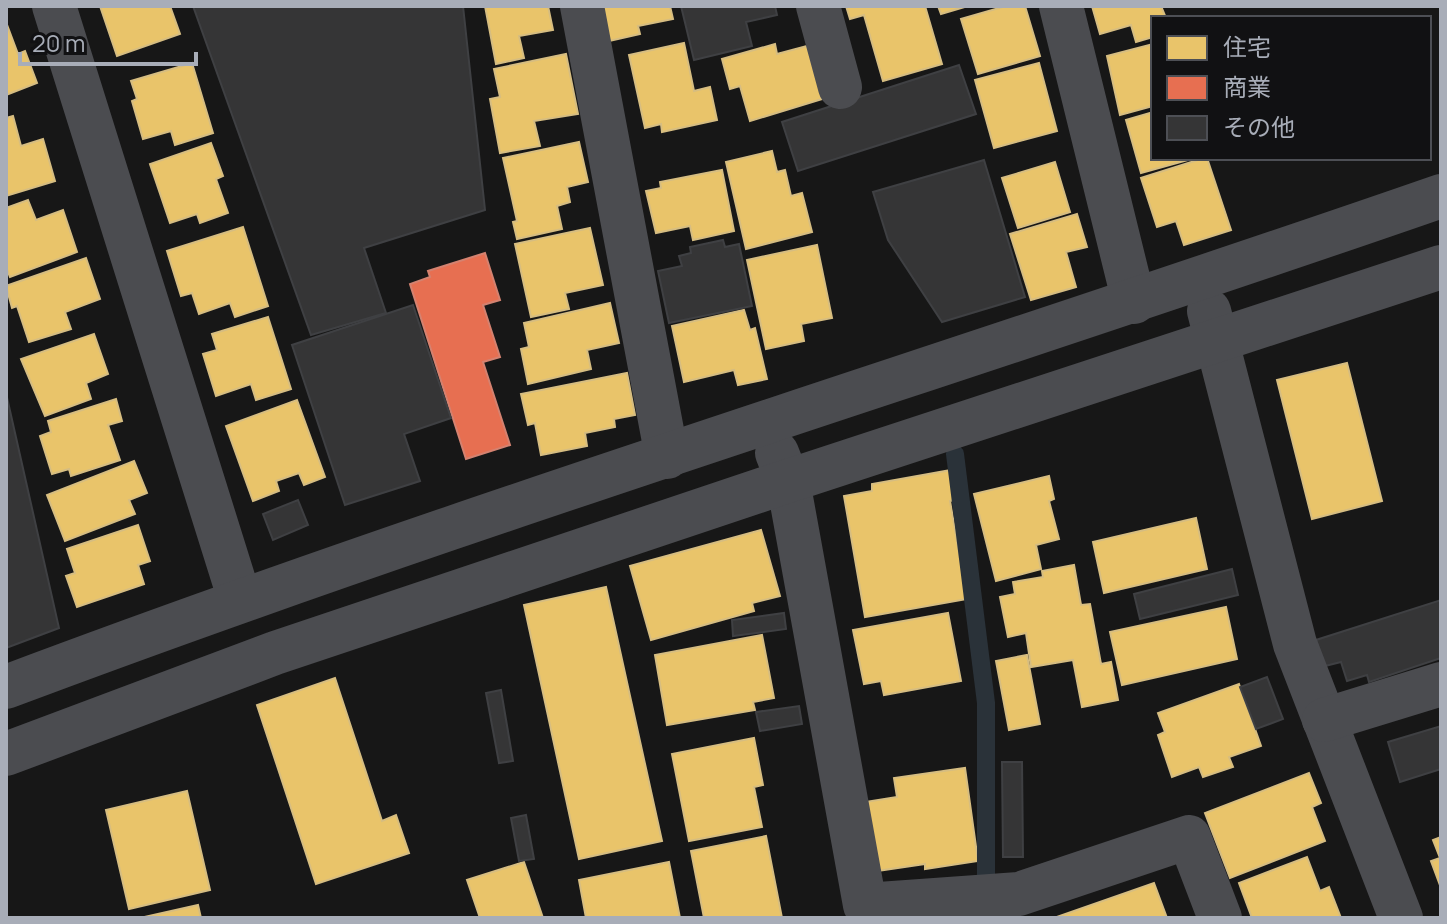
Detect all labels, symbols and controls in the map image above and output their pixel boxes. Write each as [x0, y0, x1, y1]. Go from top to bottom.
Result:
scale bar [20, 16, 196, 66]
legend [1151, 16, 1431, 160]
text: 20 m [32, 26, 85, 59]
text: 住宅 [1223, 30, 1271, 63]
text: 商業 [1223, 70, 1271, 103]
text: その他 [1223, 110, 1295, 143]

